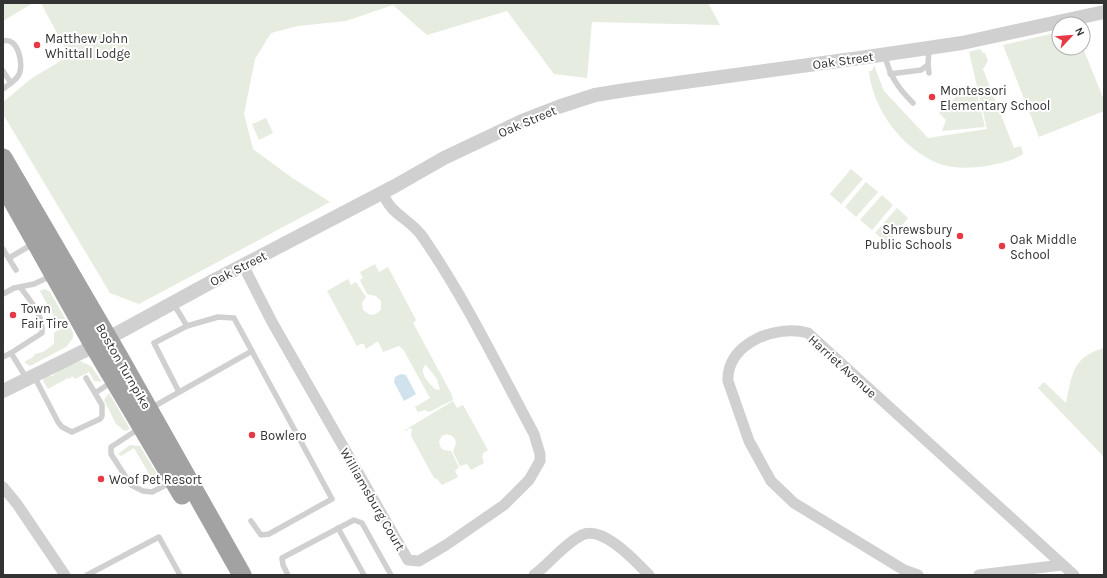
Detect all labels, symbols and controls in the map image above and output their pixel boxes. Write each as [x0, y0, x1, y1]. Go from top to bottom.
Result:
north arrow [1051, 16, 1091, 56]
text: N [1072, 25, 1087, 38]
place label: Matthew John Whittall Lodge [45, 31, 131, 61]
marker: Matthew John Whittall Lodge [32, 40, 42, 50]
street label: Oak Street [811, 49, 875, 72]
place label: Montessori Elementary School [940, 83, 1050, 113]
marker: Montessori Elementary School [927, 92, 937, 102]
street label: Oak Street [496, 102, 559, 140]
place label: Shrewsbury Public Schools [865, 222, 952, 252]
marker: Shrewsbury Public Schools [955, 231, 965, 241]
place label: Oak Middle School [1010, 232, 1077, 262]
marker: Oak Middle School [997, 241, 1007, 251]
street label: Oak Street [207, 248, 269, 289]
place label: Town Fair Tire [21, 301, 68, 331]
marker: Town Fair Tire [8, 310, 18, 320]
street label: Boston Turnpike [93, 321, 154, 412]
street label: Harriet Avenue [805, 332, 880, 401]
place label: Bowlero [260, 428, 307, 443]
marker: Bowlero [247, 430, 257, 440]
street label: Williamsburg Court [337, 445, 408, 553]
place label: Woof Pet Resort [109, 472, 202, 487]
marker: Woof Pet Resort [96, 474, 106, 484]

